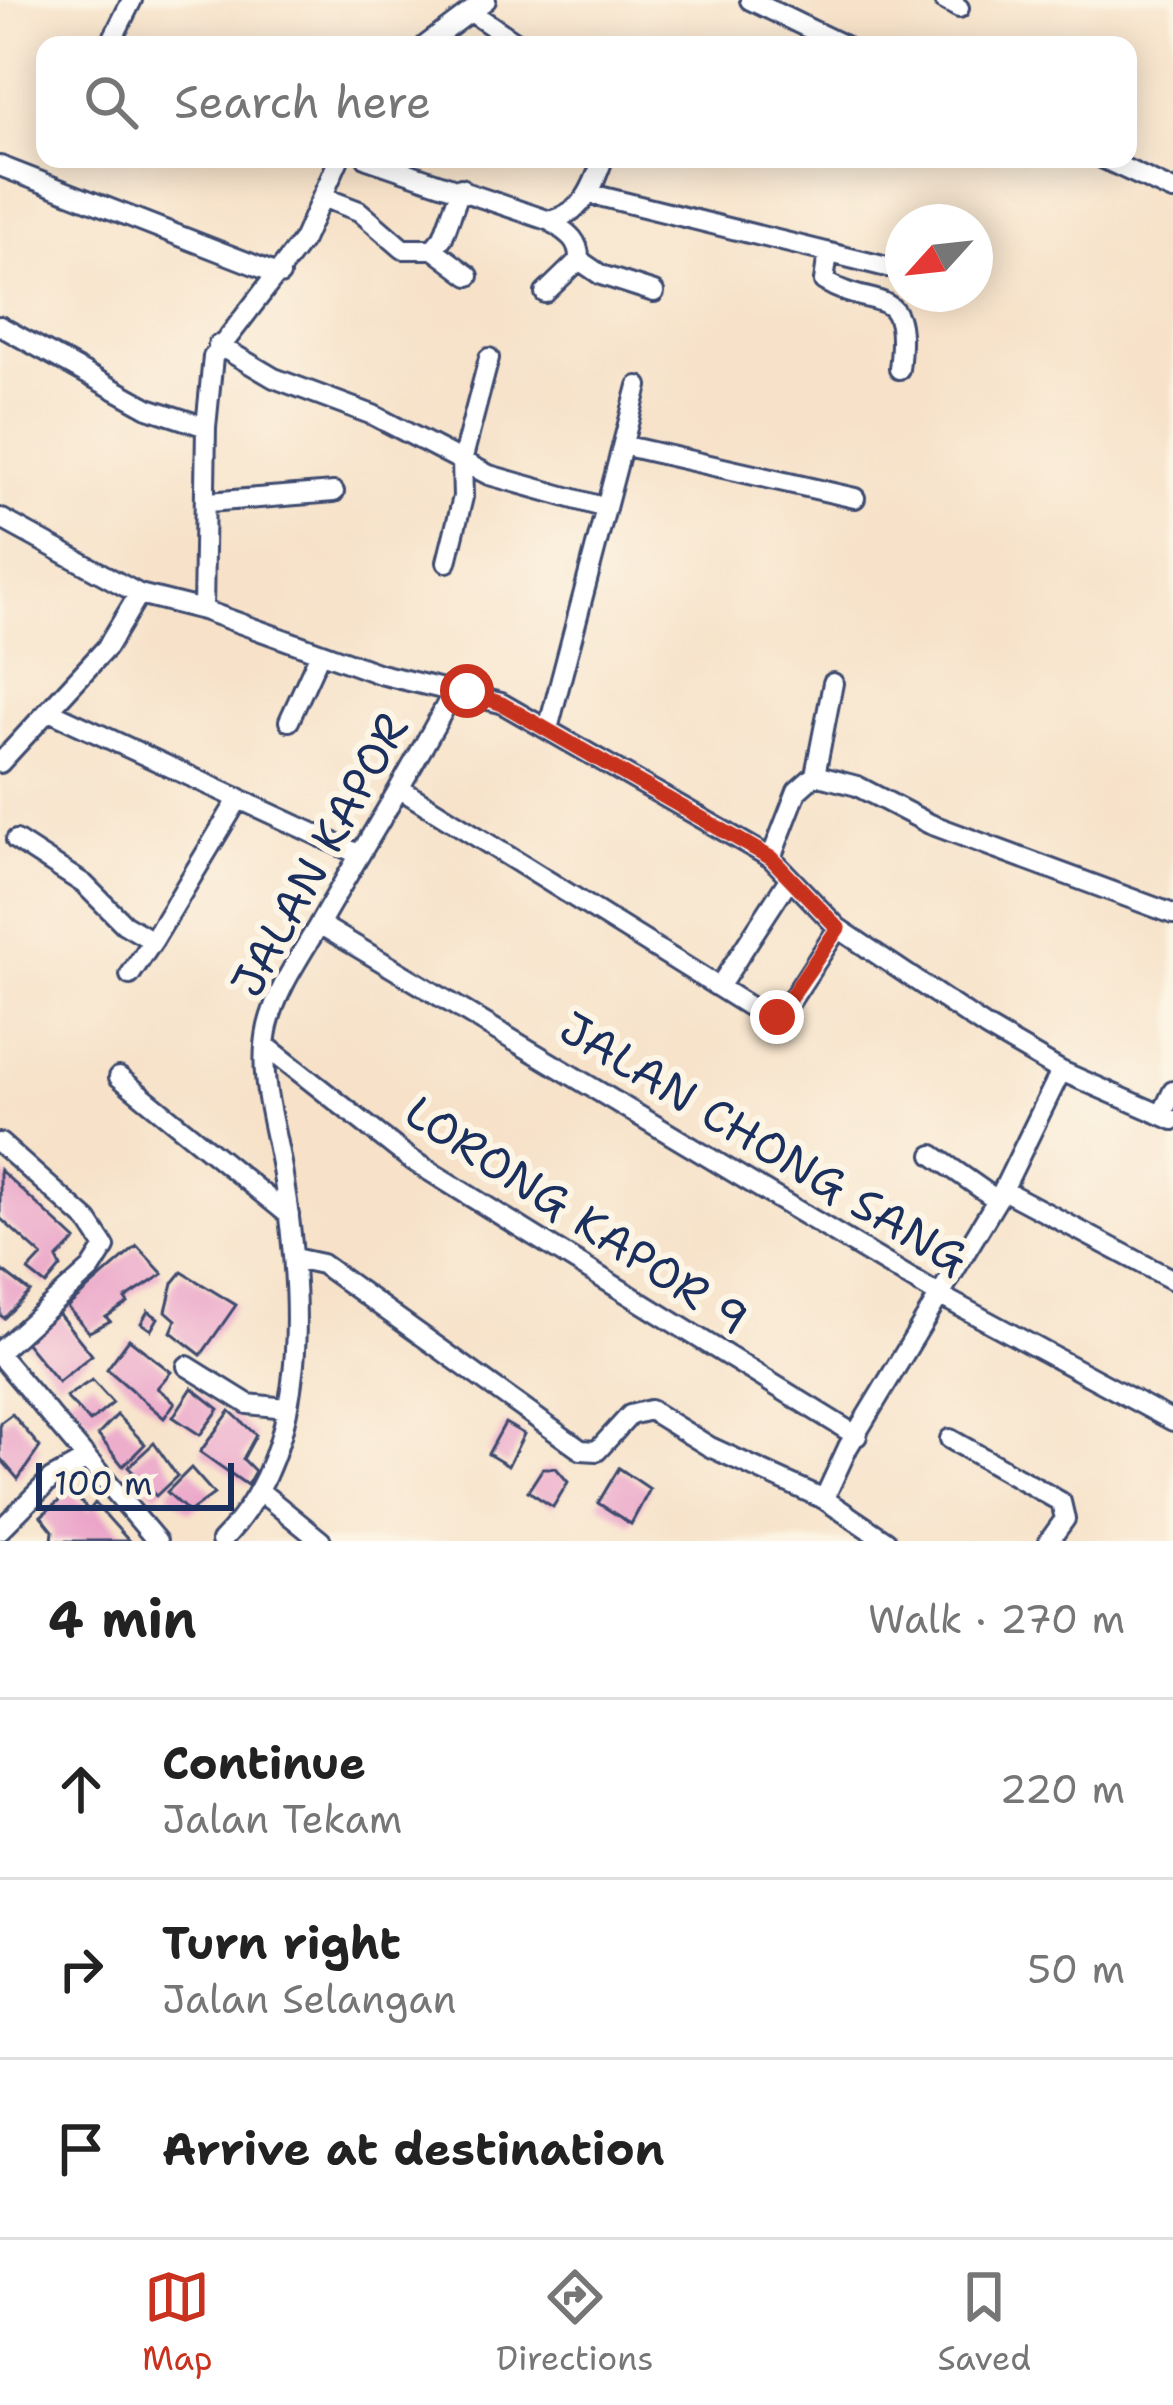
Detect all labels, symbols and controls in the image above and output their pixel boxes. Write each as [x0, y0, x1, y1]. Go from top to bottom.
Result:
search box [36, 36, 1137, 168]
icon: search [78, 69, 144, 135]
text: Search here [174, 72, 431, 132]
north arrow [885, 204, 993, 312]
route start [440, 664, 494, 718]
street label: JALAN KAPOR [216, 703, 422, 1007]
route end [750, 990, 804, 1044]
street label: JALAN CHONG SANG [549, 997, 979, 1289]
street label: LORONG KAPOR 9 [394, 1081, 760, 1349]
scale bar [36, 1457, 234, 1510]
text: 100 m [54, 1461, 153, 1506]
text: 4 min [48, 1585, 197, 1653]
text: Walk · 270 m [868, 1593, 1125, 1645]
text: Continue [162, 1733, 366, 1793]
icon: ahead [48, 1756, 114, 1822]
text: 220 m [999, 1763, 1125, 1815]
text: Jalan Tekam [162, 1793, 402, 1845]
text: Turn right [162, 1913, 401, 1973]
icon: right [48, 1936, 114, 2002]
text: 50 m [1027, 1943, 1125, 1995]
text: Jalan Selangan [162, 1973, 456, 2025]
icon: arrive [48, 2116, 114, 2182]
text: Arrive at destination [162, 2119, 665, 2179]
tab: Map [142, 2264, 213, 2381]
tab: Directions [496, 2264, 654, 2381]
tab: Saved [937, 2264, 1031, 2381]

